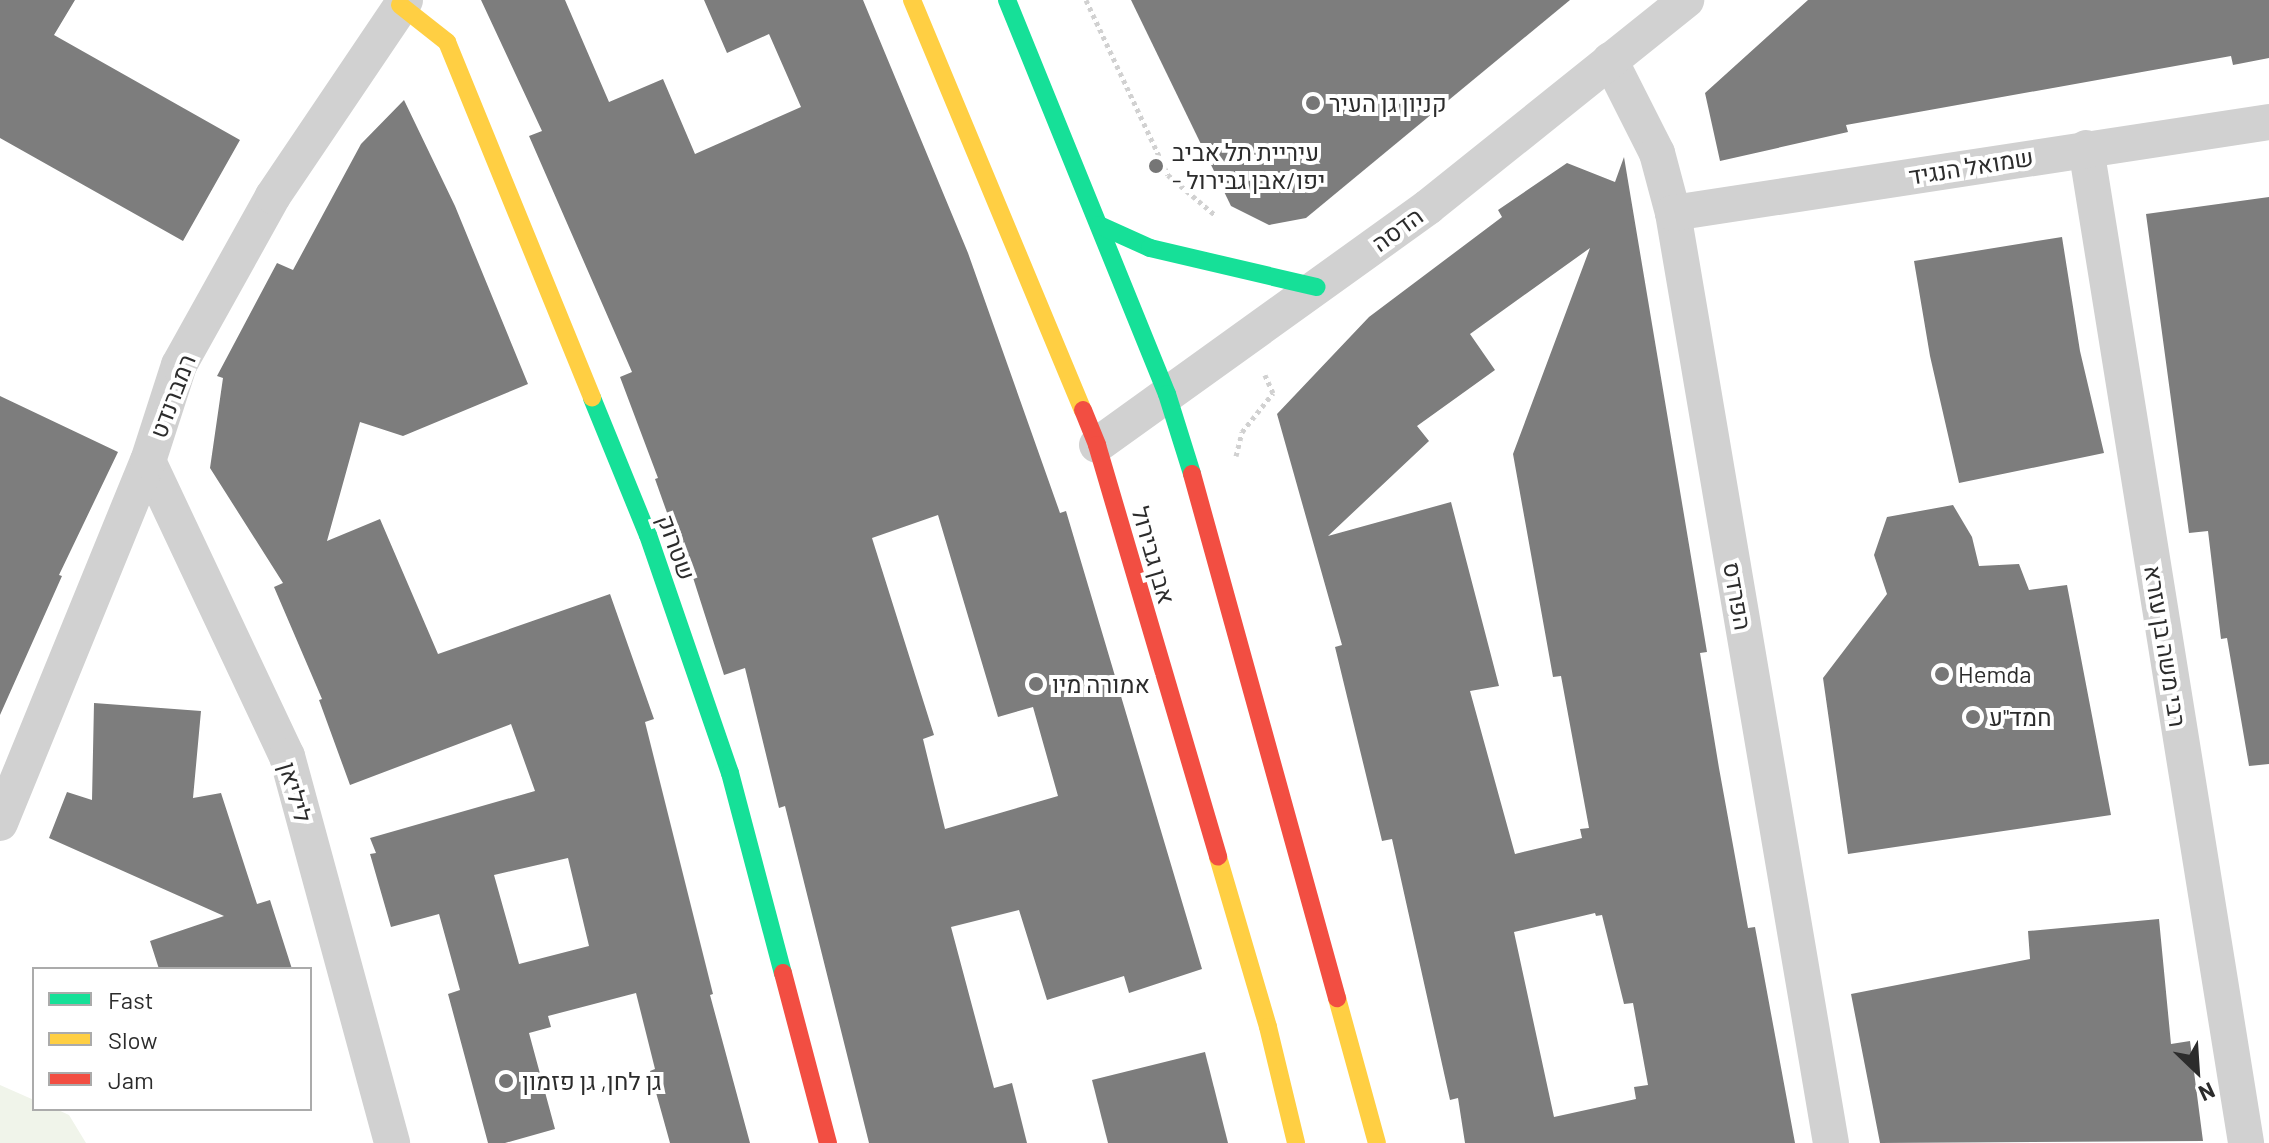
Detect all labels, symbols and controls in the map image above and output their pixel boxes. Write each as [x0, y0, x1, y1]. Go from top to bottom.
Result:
place label: קניון גן העיר [1329, 89, 1447, 117]
marker: קניון גן העיר [1304, 94, 1322, 112]
place label: עיריית תל אביב - יפו/אבן גבירול [1172, 138, 1325, 194]
street label: שמואל הנגיד [1907, 142, 2035, 190]
marker: עיריית תל אביב - יפו/אבן גבירול [1147, 157, 1165, 175]
street label: הדסה [1366, 201, 1428, 257]
street label: רמברנדט [143, 350, 201, 442]
street label: אבן גבירול [1126, 503, 1182, 607]
street label: שטרוק [652, 510, 702, 584]
street label: הפרדס [1718, 560, 1758, 632]
street label: רבי משה בן עזרא [2139, 563, 2193, 729]
place label: Hemda [1958, 660, 2032, 688]
marker: Hemda [1933, 665, 1951, 683]
place label: אמורה מיו [1052, 670, 1150, 698]
marker: אמורה מיו [1027, 675, 1045, 693]
place label: חמד"ע [1989, 703, 2051, 731]
marker: חמד"ע [1964, 708, 1982, 726]
street label: ליליאן [274, 759, 318, 825]
legend [32, 967, 312, 1111]
text: Fast [108, 985, 153, 1014]
text: Slow [108, 1025, 157, 1054]
north arrow [2157, 1031, 2237, 1111]
text: Jam [108, 1065, 154, 1094]
place label: גן לחן, גן פזמון [522, 1067, 662, 1095]
marker: גן לחן, גן פזמון [497, 1072, 515, 1090]
text: N [2195, 1078, 2219, 1108]

